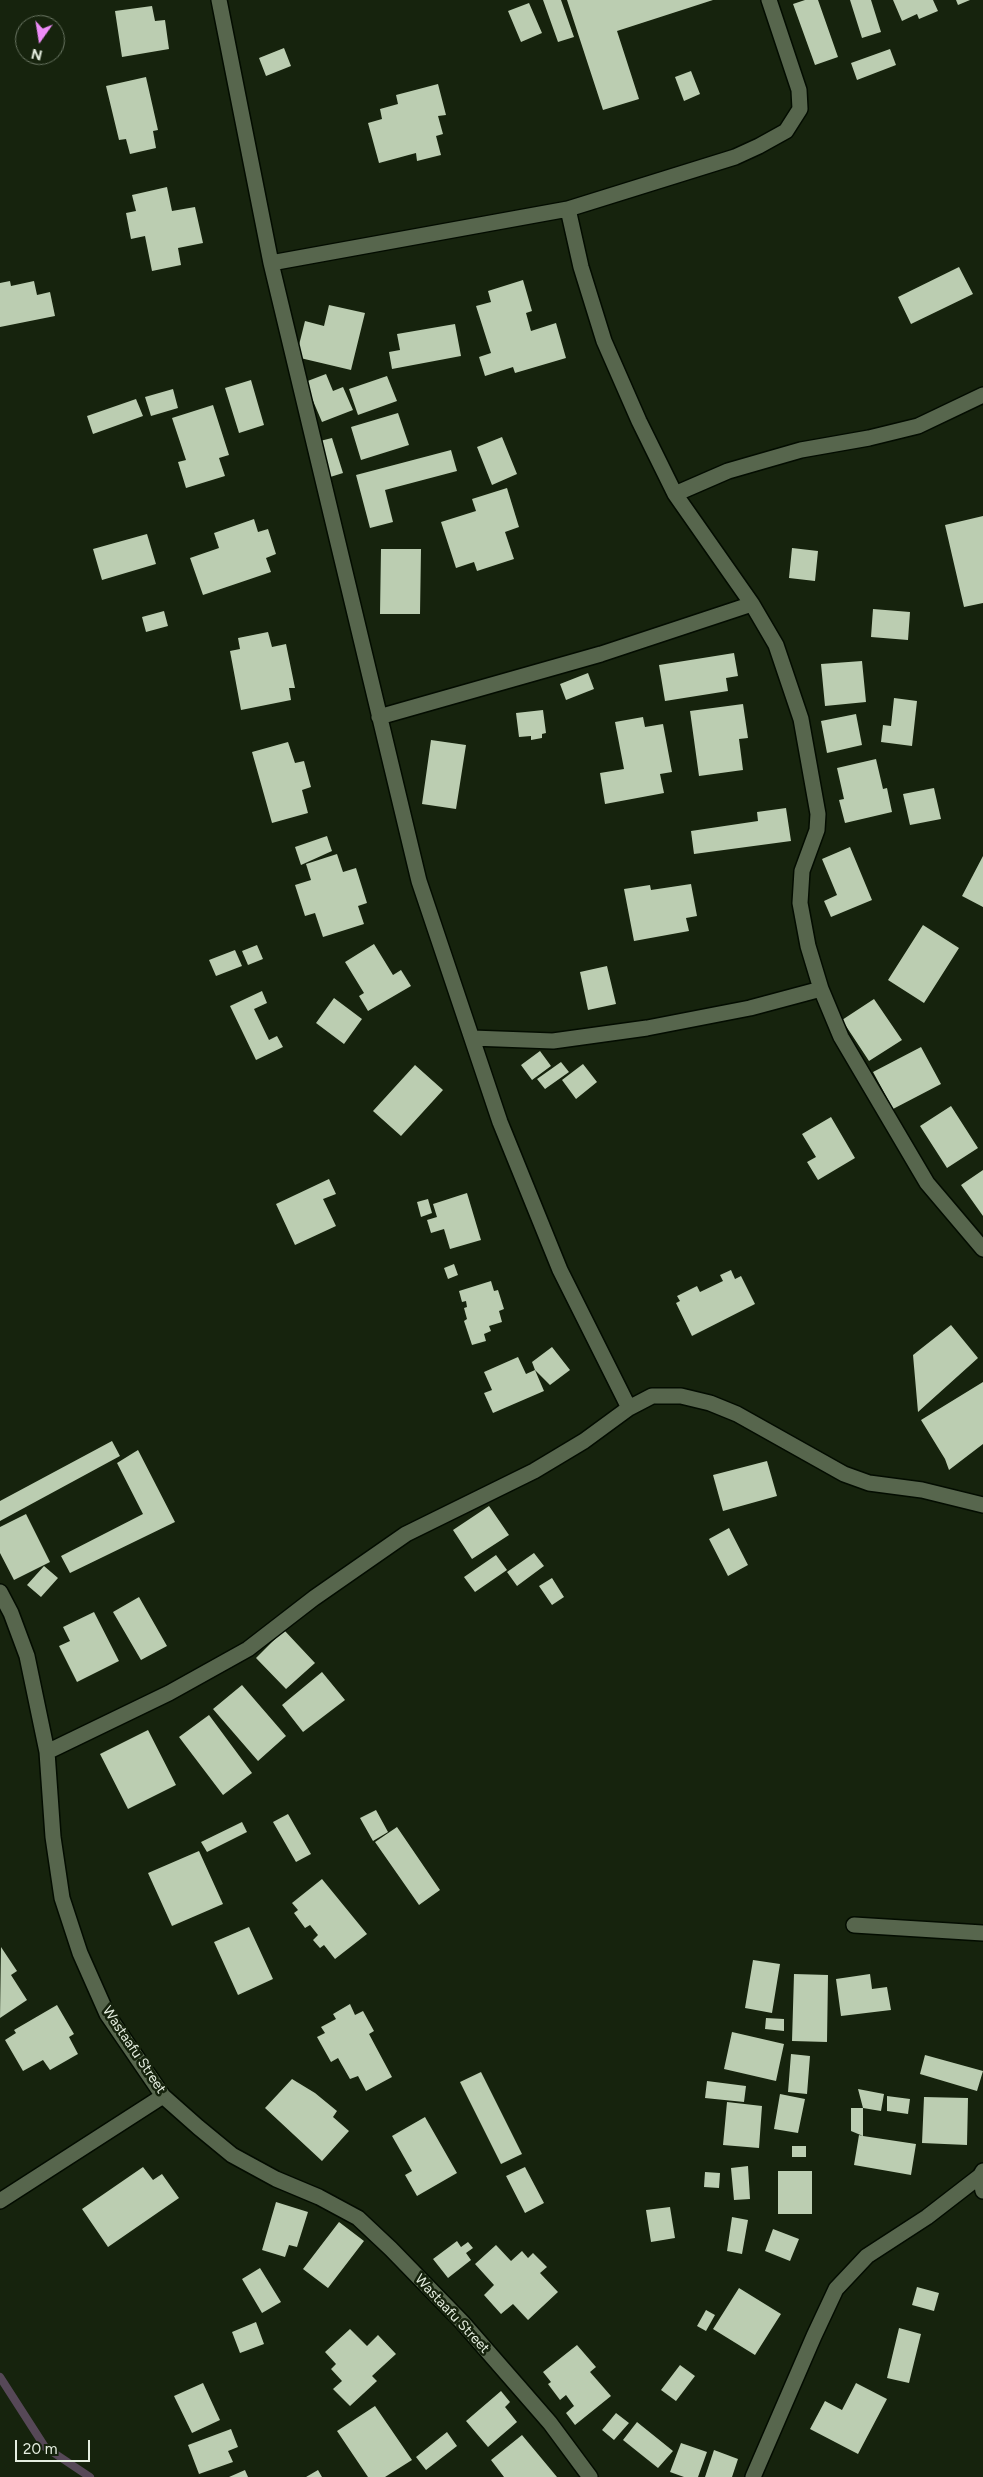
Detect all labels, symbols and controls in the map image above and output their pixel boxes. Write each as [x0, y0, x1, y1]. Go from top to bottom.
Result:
north arrow [15, 15, 65, 65]
text: N [30, 45, 44, 64]
street label: Wastaafu Street [99, 2003, 169, 2097]
street label: Wastaafu Street [411, 2271, 493, 2357]
scale bar [18, 2430, 92, 2462]
text: 20 m [23, 2440, 57, 2458]

